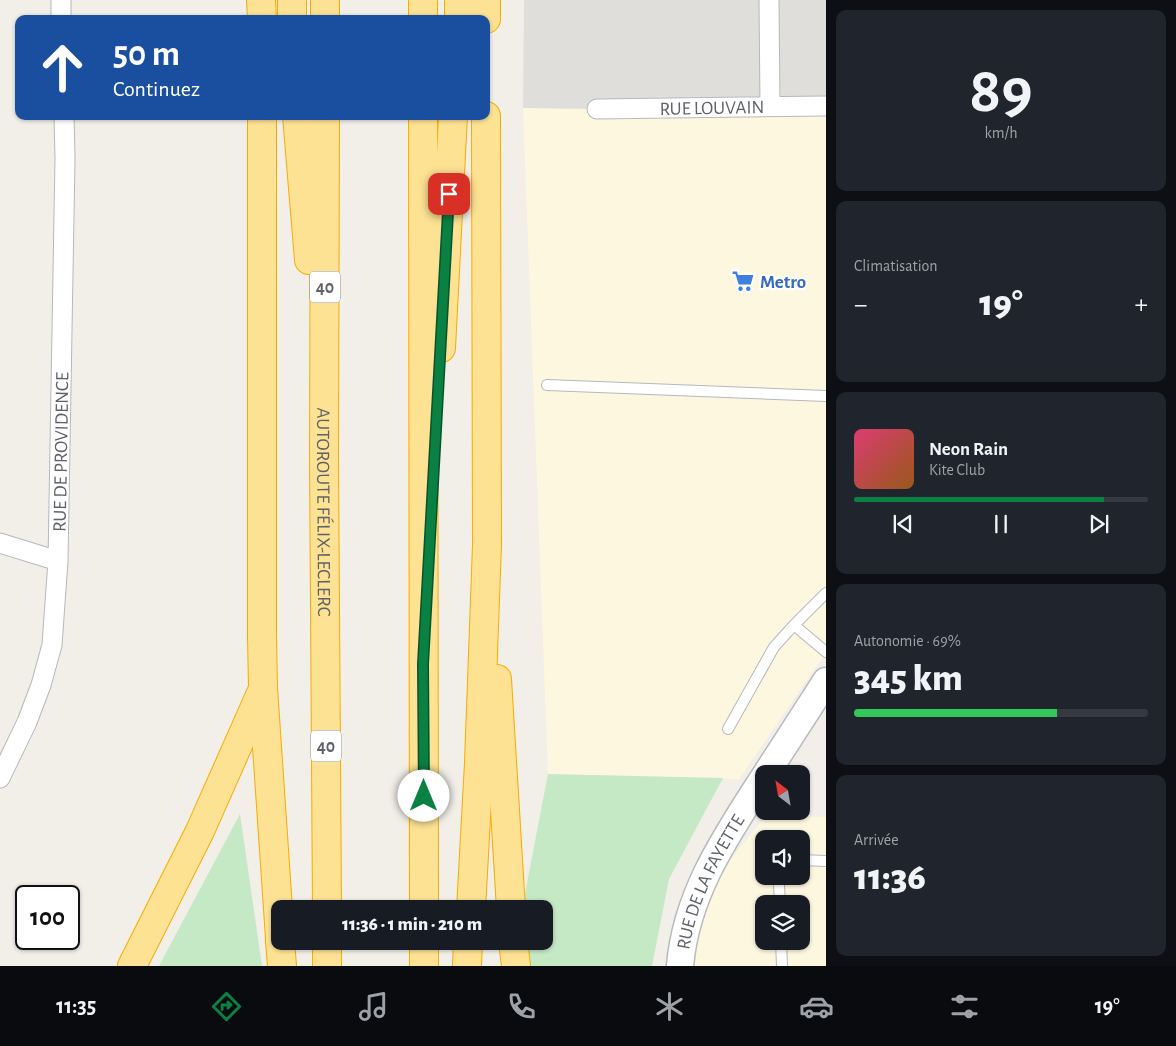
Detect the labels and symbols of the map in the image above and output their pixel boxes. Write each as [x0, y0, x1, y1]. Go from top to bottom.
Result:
street label: RUE LOUVAIN [659, 98, 765, 119]
pin [428, 173, 470, 215]
supermarket icon: Metro [730, 268, 756, 294]
road number: 40 [310, 272, 340, 302]
place label: Metro [760, 273, 806, 292]
street label: RUE DE PROVIDENCE [51, 372, 72, 532]
street label: AUTOROUTE FÉLIX-LECLERC [313, 407, 334, 617]
road number: 40 [311, 730, 341, 761]
north arrow [755, 765, 810, 820]
position arrow [397, 769, 449, 821]
street label: RUE DE LA FAYETTE [674, 812, 748, 951]
speed limit sign: 100 [15, 885, 80, 950]

